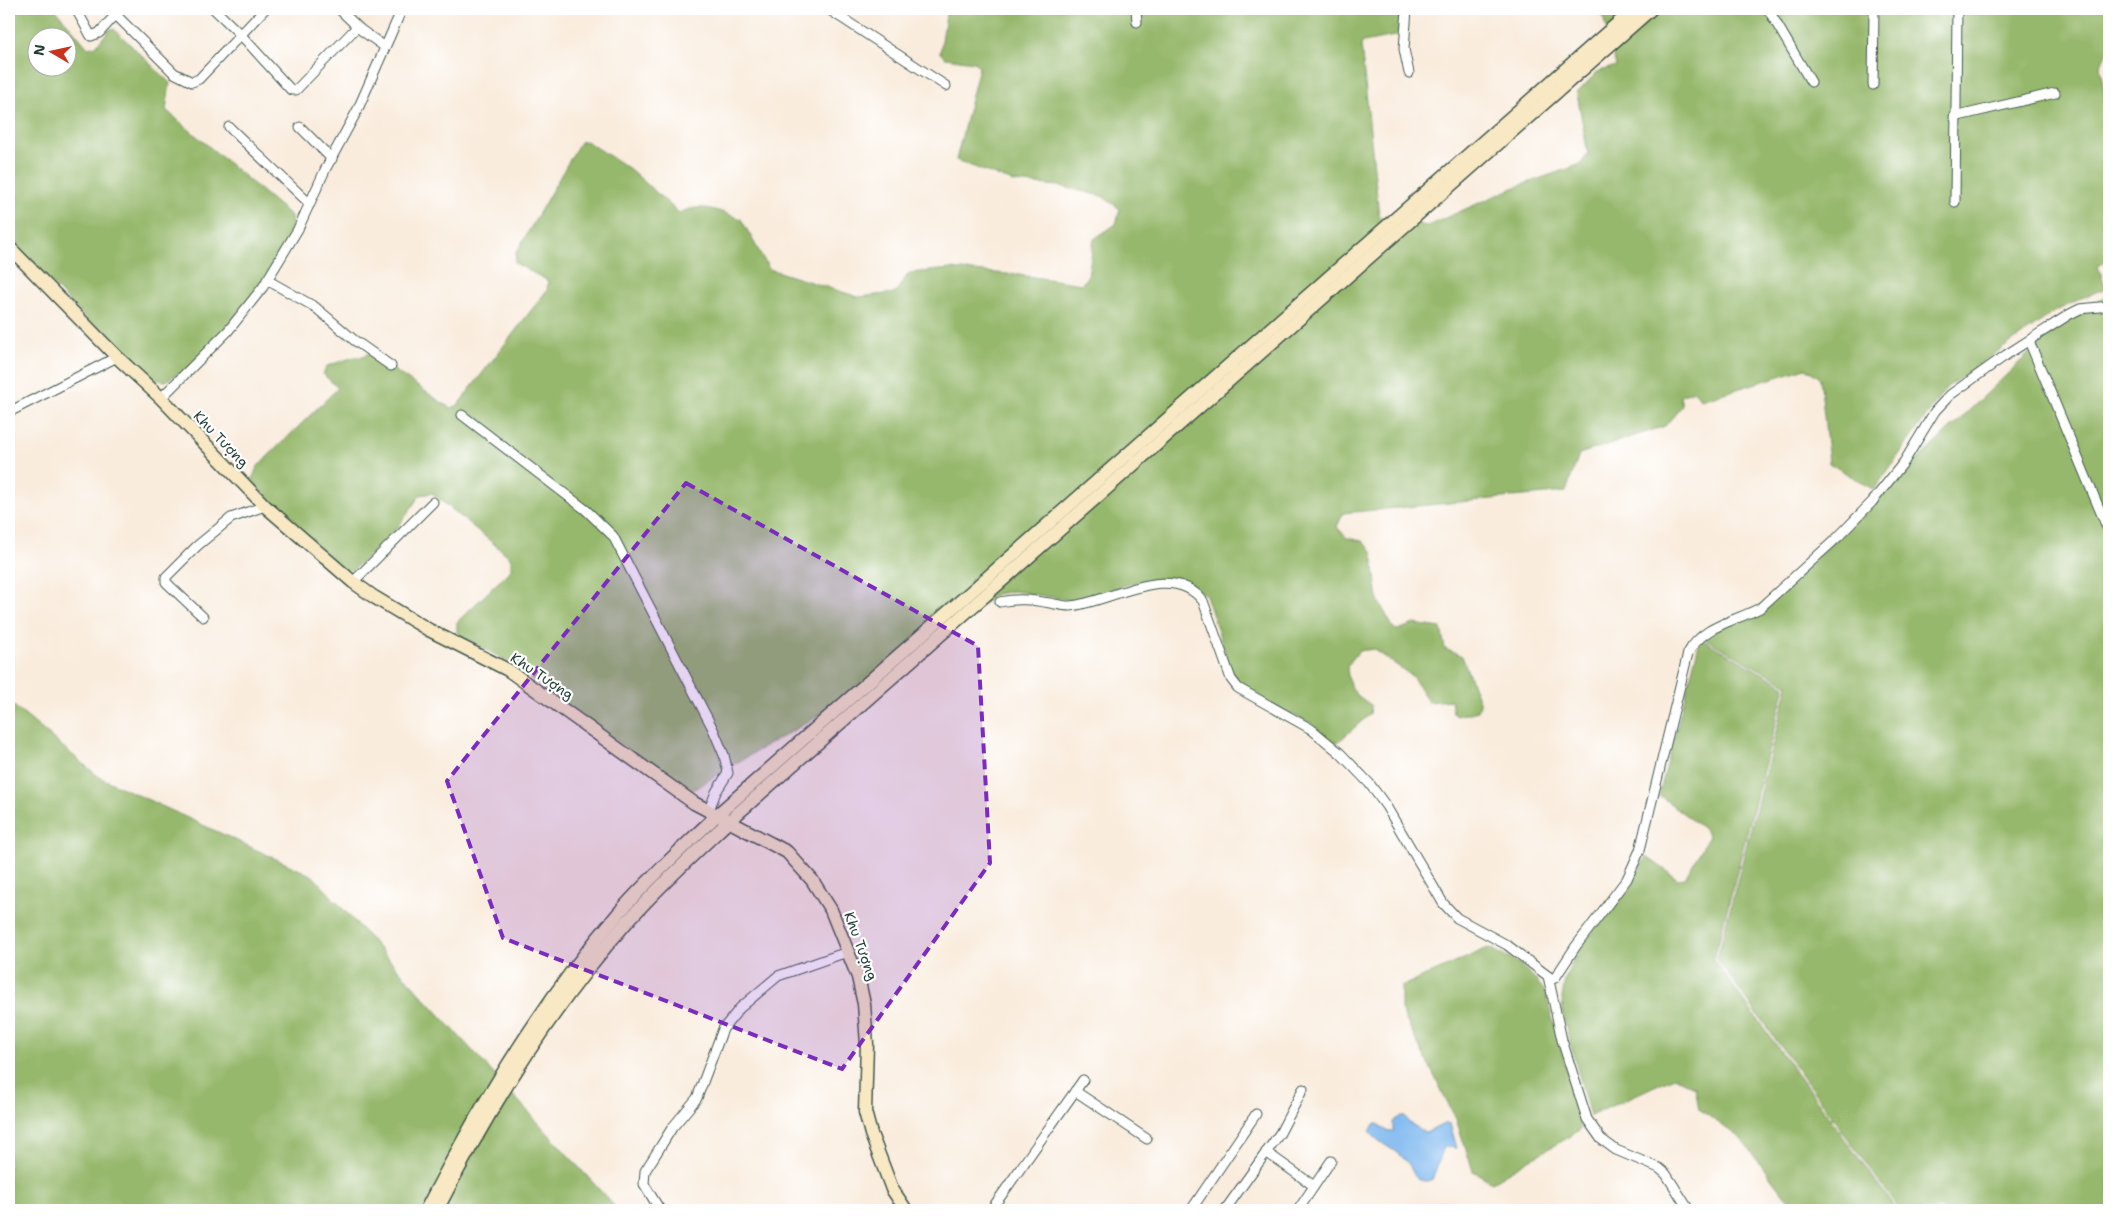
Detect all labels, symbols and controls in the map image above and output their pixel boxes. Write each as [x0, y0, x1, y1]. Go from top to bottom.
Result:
north arrow [28, 28, 78, 78]
text: N [29, 43, 49, 57]
street label: Khu Tượng [190, 407, 252, 471]
street label: Khu Tượng [507, 648, 577, 704]
street label: Khu Tượng [840, 909, 882, 983]

